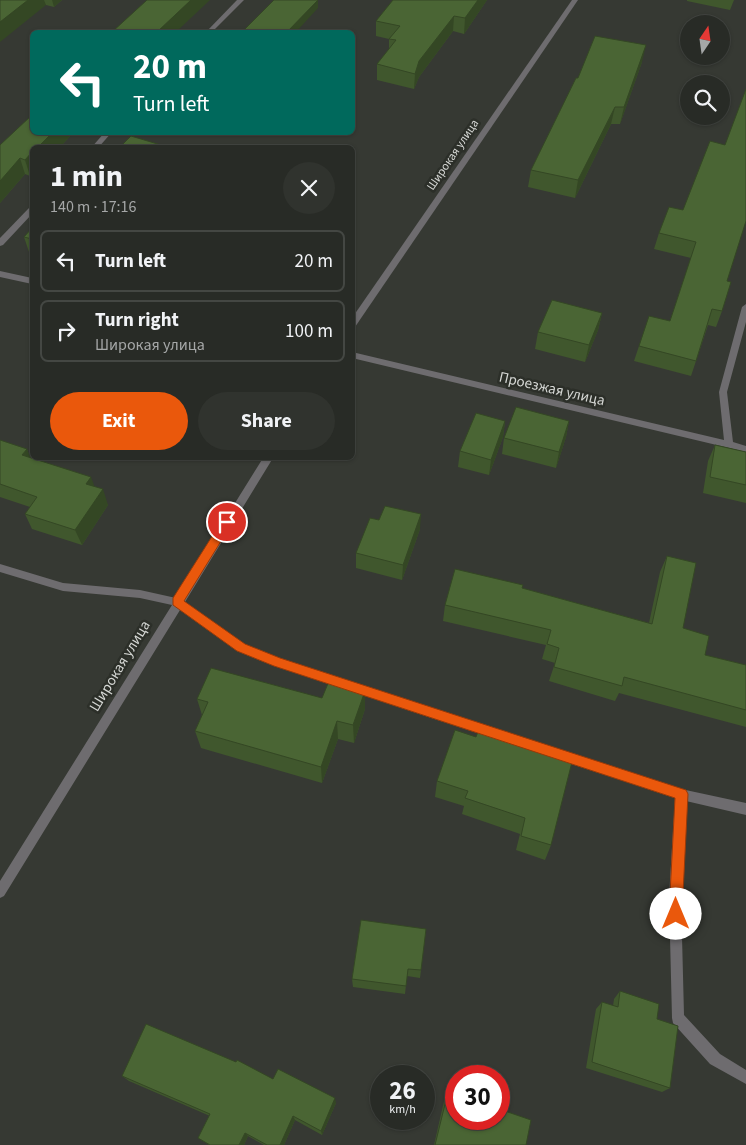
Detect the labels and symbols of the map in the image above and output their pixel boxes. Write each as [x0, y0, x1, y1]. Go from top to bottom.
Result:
north arrow [680, 15, 730, 65]
street label: Широкая улица [423, 116, 483, 194]
street label: Проезжая улица [497, 367, 607, 411]
pin [206, 501, 248, 543]
street label: Широкая улица [84, 616, 156, 716]
position arrow [649, 887, 701, 939]
speed limit sign: 30 [445, 1065, 510, 1130]

